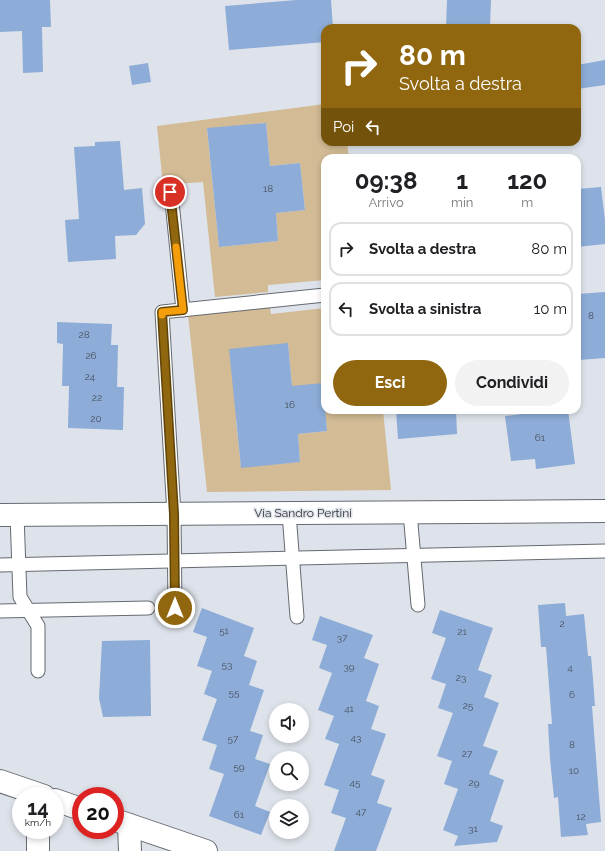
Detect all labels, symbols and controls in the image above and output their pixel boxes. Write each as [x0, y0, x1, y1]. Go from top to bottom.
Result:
text: 80 m [399, 39, 466, 72]
icon: right [333, 40, 385, 92]
text: Svolta a destra [399, 73, 522, 94]
icon: left [362, 116, 384, 138]
text: Poi [333, 118, 354, 136]
text: 09:38 [355, 166, 417, 195]
text: 1 [456, 166, 468, 195]
text: 120 [507, 166, 547, 195]
pin [153, 175, 187, 209]
icon: arrive [159, 181, 181, 203]
house number: 18 [263, 183, 273, 194]
text: Arrivo [368, 195, 404, 210]
text: min [451, 195, 473, 210]
text: m [521, 195, 533, 210]
icon: right [335, 238, 357, 260]
text: Svolta a destra [369, 240, 476, 258]
text: 80 m [531, 240, 567, 258]
icon: left [335, 298, 357, 320]
text: Svolta a sinistra [369, 300, 481, 318]
text: 10 m [534, 300, 567, 318]
house number: 8 [588, 310, 594, 321]
house number: 28 [78, 329, 90, 340]
house number: 26 [85, 350, 97, 361]
button: Esci [333, 360, 447, 406]
button: Condividi [455, 360, 569, 406]
house number: 24 [85, 371, 96, 382]
house number: 22 [92, 392, 102, 403]
house number: 16 [285, 399, 295, 410]
house number: 20 [90, 413, 102, 424]
house number: 61 [535, 432, 546, 443]
street label: Via Sandro Pertini [254, 506, 352, 520]
position arrow [154, 587, 196, 629]
house number: 2 [559, 618, 565, 629]
house number: 51 [219, 625, 230, 636]
house number: 21 [457, 626, 467, 637]
house number: 37 [337, 632, 348, 643]
house number: 53 [222, 659, 232, 670]
house number: 39 [343, 661, 355, 672]
house number: 4 [567, 662, 573, 673]
house number: 23 [456, 672, 466, 683]
house number: 55 [229, 687, 240, 698]
house number: 6 [569, 689, 575, 700]
house number: 25 [463, 700, 474, 711]
map controls [269, 703, 309, 839]
button: sound [269, 703, 309, 743]
house number: 41 [344, 703, 355, 714]
house number: 43 [351, 732, 361, 743]
house number: 57 [228, 733, 239, 744]
house number: 8 [569, 739, 575, 750]
house number: 27 [462, 748, 473, 759]
button: search [269, 751, 309, 791]
house number: 59 [233, 761, 245, 772]
house number: 10 [569, 765, 579, 776]
house number: 45 [350, 777, 361, 788]
house number: 29 [468, 777, 480, 788]
speed limit sign: 20 [72, 787, 124, 839]
text: 14 [27, 796, 49, 820]
button: layers [269, 799, 309, 839]
house number: 47 [356, 806, 367, 817]
house number: 61 [234, 809, 245, 820]
house number: 12 [576, 811, 586, 822]
text: km/h [25, 817, 51, 828]
house number: 31 [468, 823, 479, 834]

